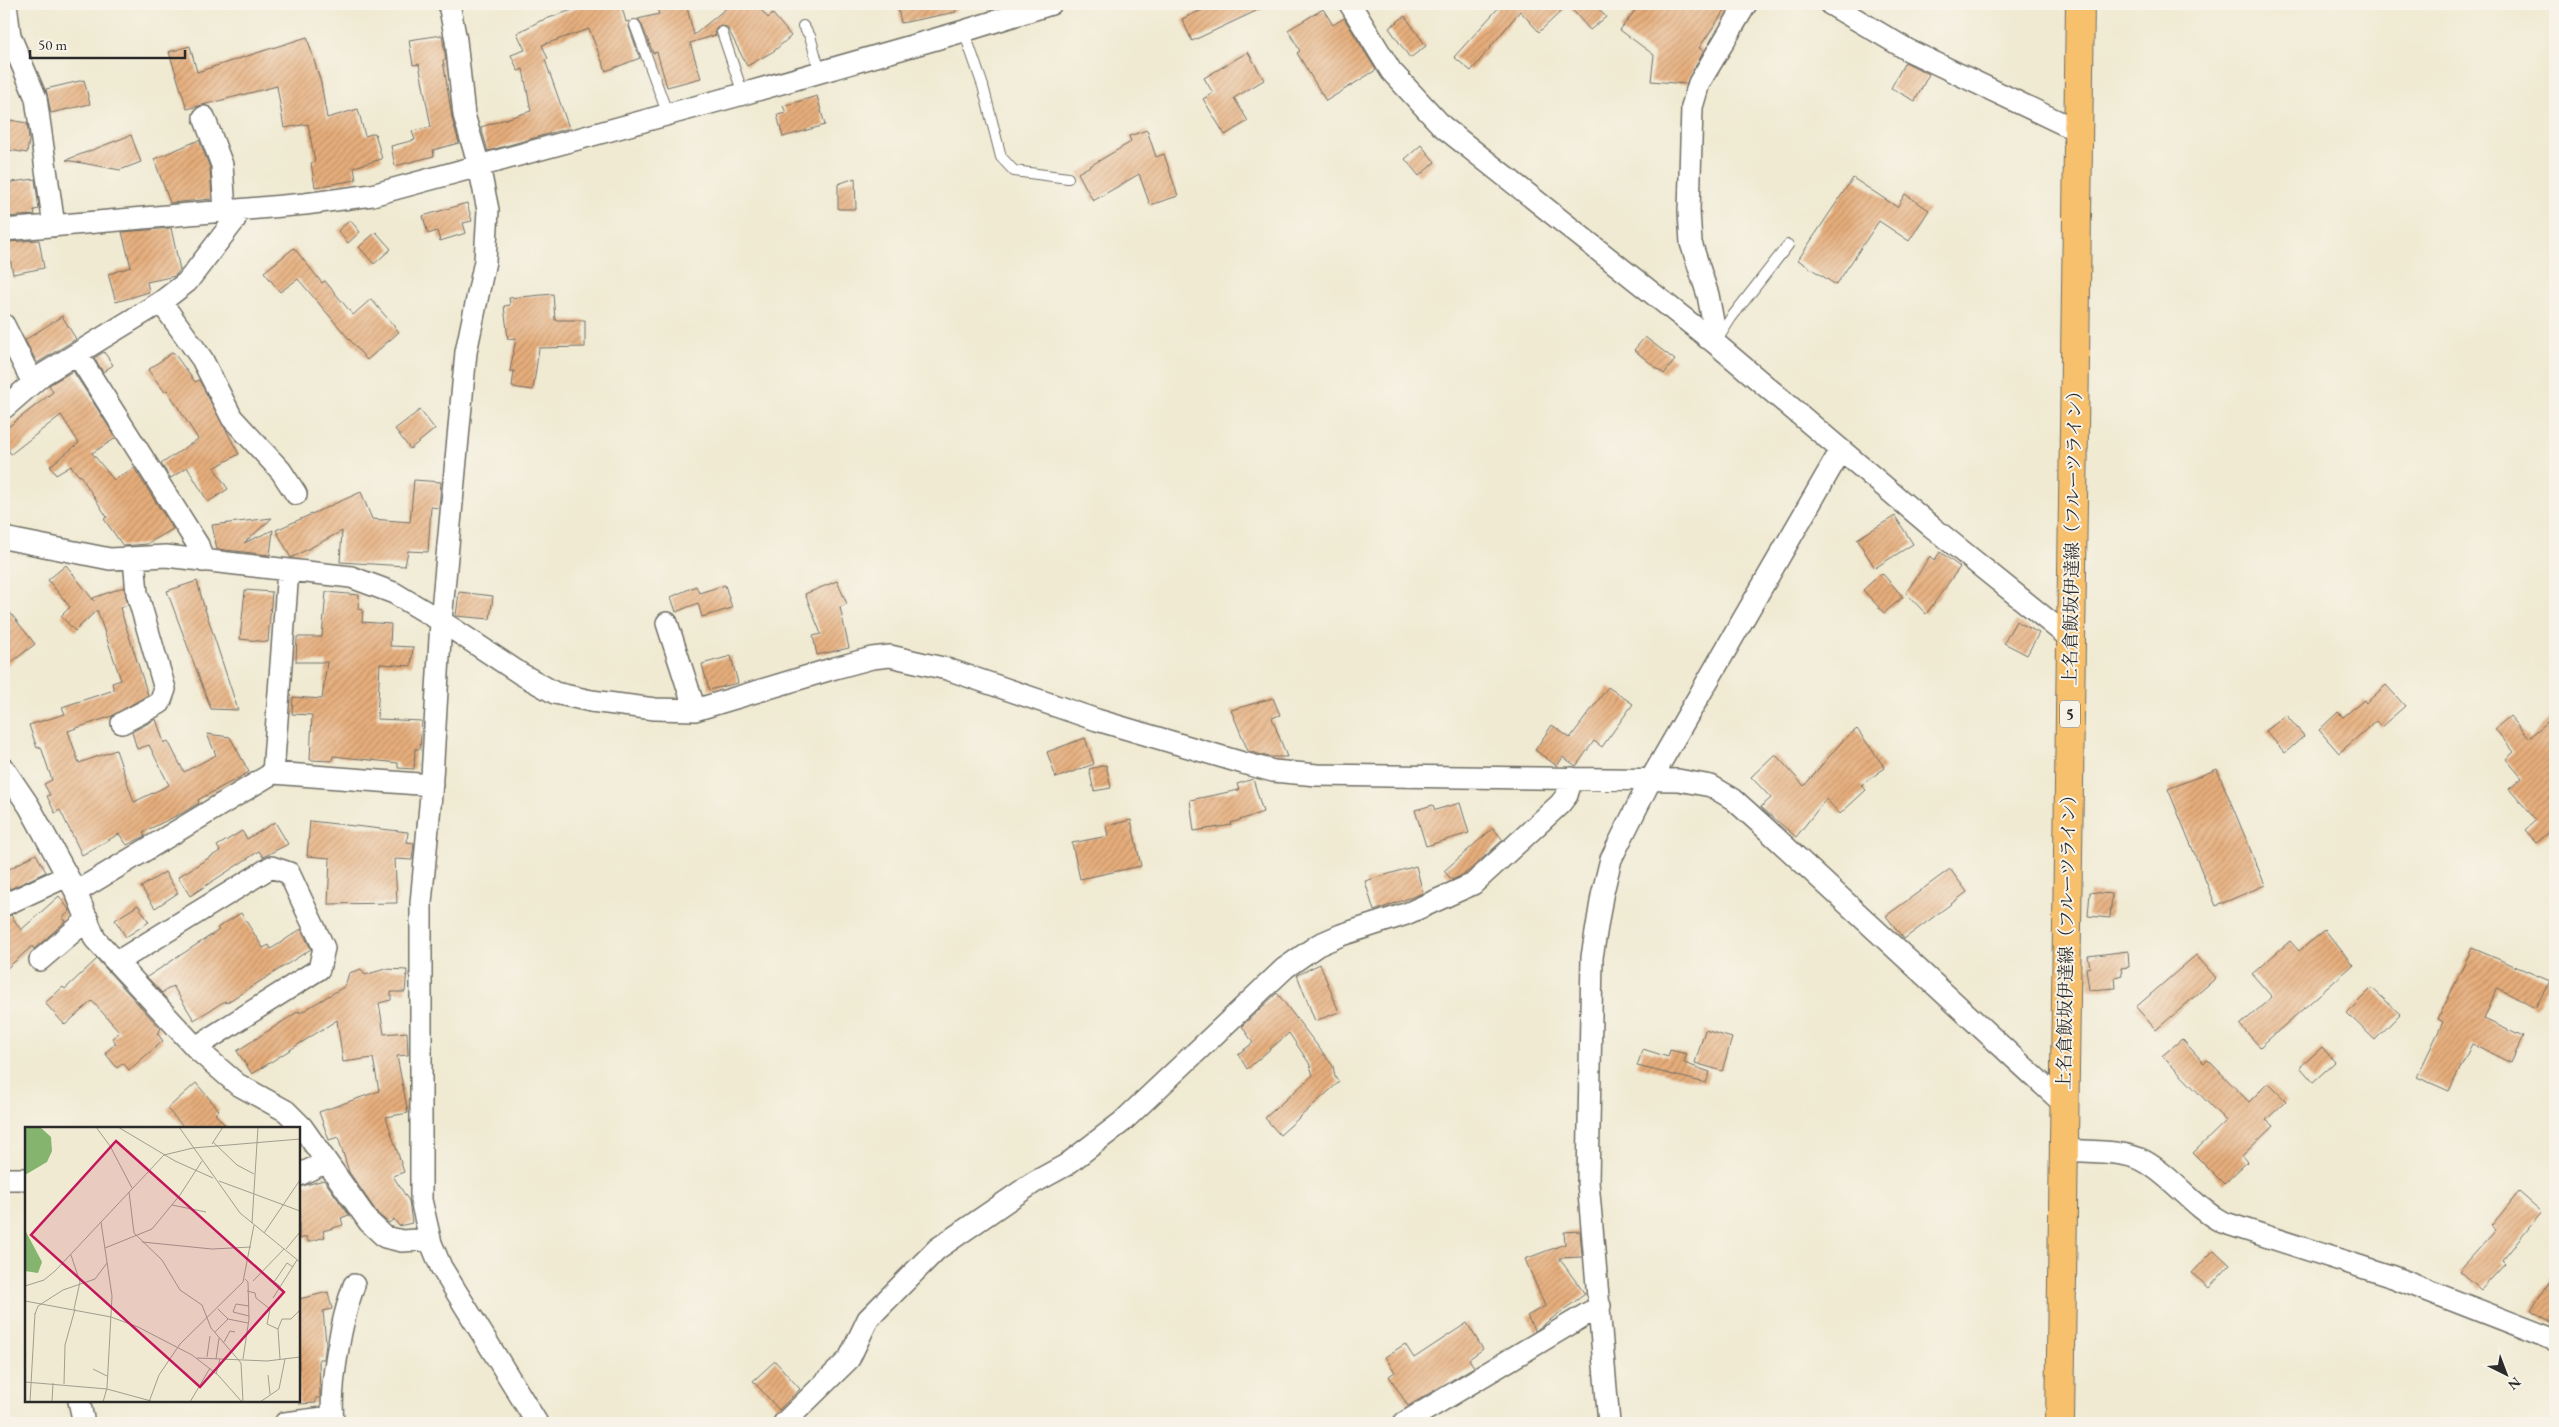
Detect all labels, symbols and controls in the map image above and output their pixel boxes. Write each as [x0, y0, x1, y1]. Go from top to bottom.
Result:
scale bar [30, 28, 185, 60]
text: 50 m [38, 35, 67, 54]
street label: 上名倉飯坂伊達線（フルーツライン） [2058, 382, 2086, 686]
road number: 5 [2060, 701, 2080, 728]
street label: 上名倉飯坂伊達線（フルーツライン） [2052, 786, 2080, 1090]
inset map [25, 1127, 300, 1402]
north arrow [2482, 1350, 2532, 1400]
text: N [2504, 1373, 2525, 1395]

